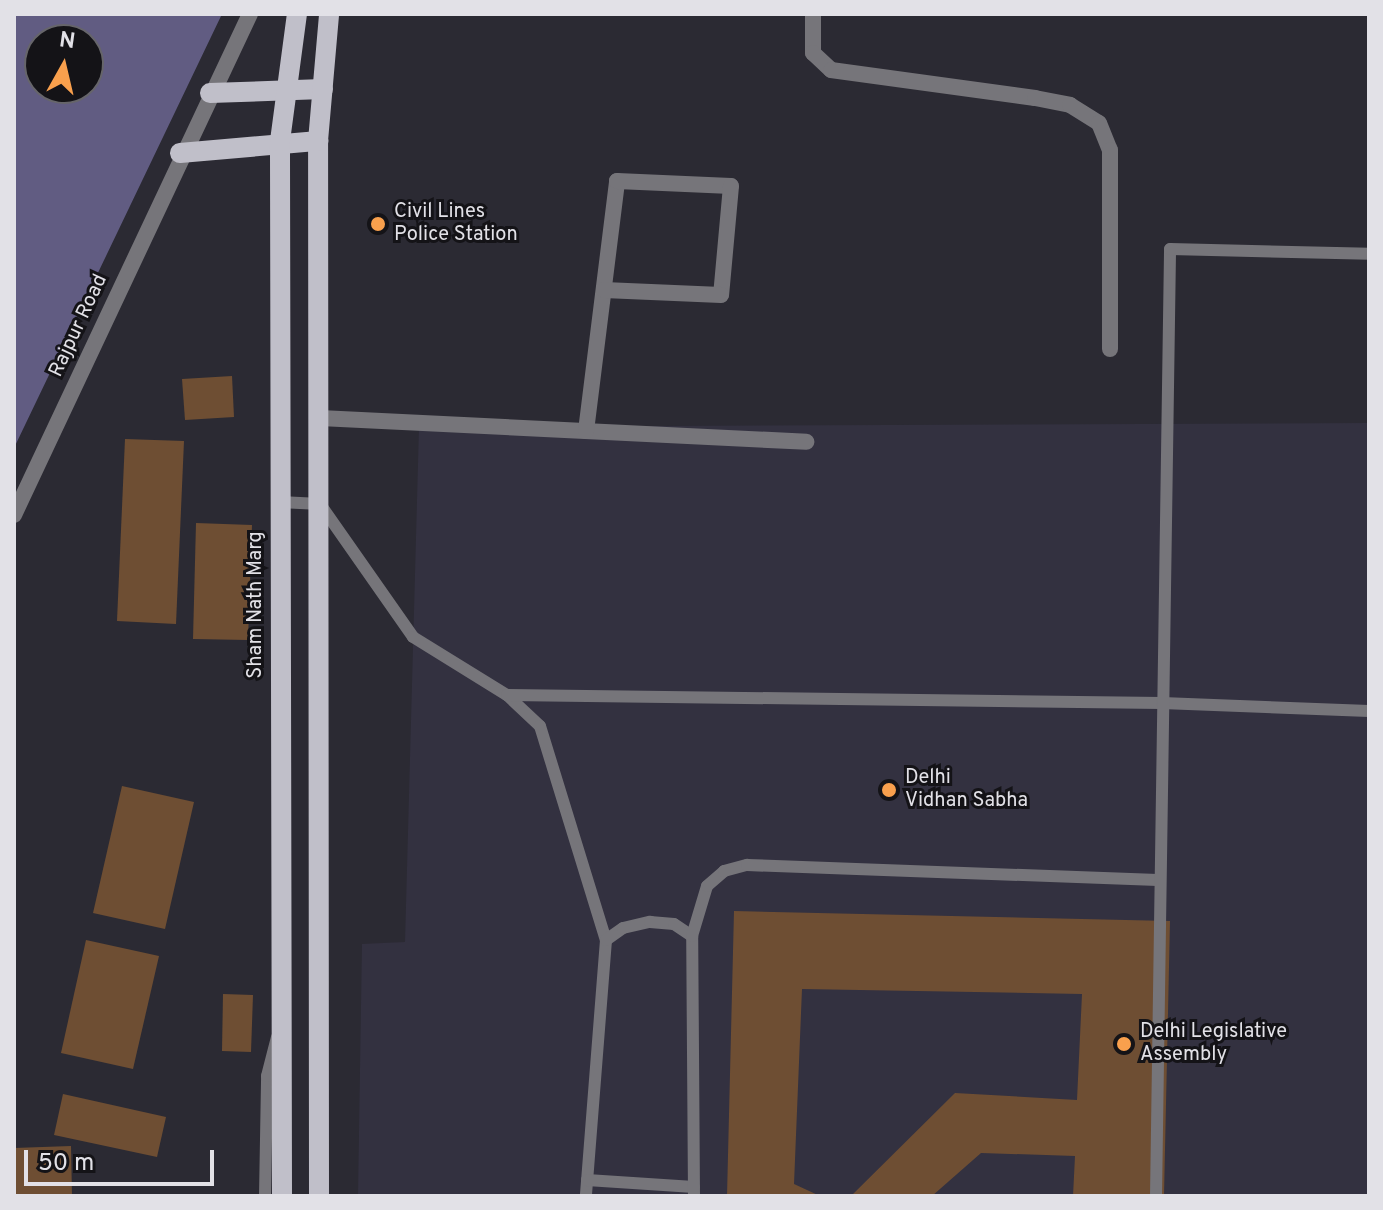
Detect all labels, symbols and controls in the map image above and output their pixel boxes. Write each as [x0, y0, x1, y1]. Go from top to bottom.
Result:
north arrow [24, 24, 104, 104]
text: N [57, 27, 77, 56]
place label: Civil Lines Police Station [394, 200, 518, 247]
marker: Civil Lines Police Station [369, 215, 387, 233]
street label: Rajpur Road [45, 271, 113, 381]
street label: Sham Nath Marg [244, 531, 268, 679]
place label: Delhi Vidhan Sabha [905, 766, 1028, 813]
marker: Delhi Vidhan Sabha [880, 781, 898, 799]
place label: Delhi Legislative Assembly [1140, 1020, 1287, 1067]
marker: Delhi Legislative Assembly [1115, 1035, 1133, 1053]
scale bar [28, 1134, 218, 1184]
text: 50 m [38, 1149, 94, 1179]

